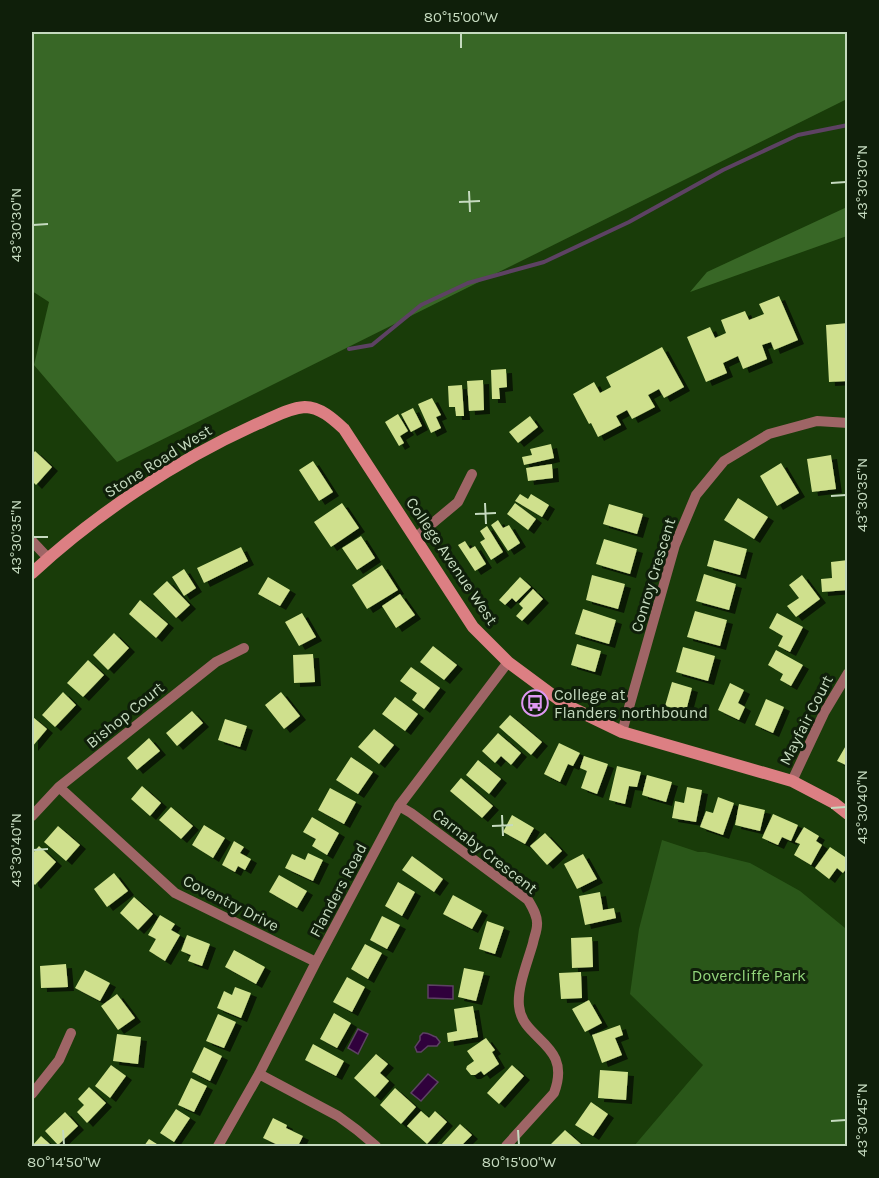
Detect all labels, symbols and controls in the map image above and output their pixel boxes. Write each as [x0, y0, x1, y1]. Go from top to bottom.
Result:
text: 80°15'00"W [424, 8, 499, 26]
text: 43°30'30"N [853, 145, 871, 219]
text: 43°30'30"N [7, 188, 25, 262]
street label: Stone Road West [101, 420, 215, 502]
text: 43°30'35"N [853, 458, 871, 532]
street label: College Avenue West [402, 494, 502, 628]
text: 43°30'35"N [7, 500, 25, 574]
street label: Conroy Crescent [627, 516, 679, 634]
street label: Mayfair Court [775, 672, 837, 768]
street label: Bishop Court [82, 678, 168, 752]
place label: College at Flanders northbound [554, 685, 708, 722]
bus stop icon: College at Flanders northbound [520, 688, 550, 718]
text: 43°30'40"N [853, 770, 871, 844]
street label: Carnaby Crescent [429, 804, 541, 898]
text: 43°30'40"N [7, 813, 25, 887]
street label: Flanders Road [305, 840, 371, 940]
street label: Coventry Drive [180, 871, 282, 935]
park label: Dovercliffe Park [692, 966, 806, 985]
text: 43°30'45"N [853, 1083, 871, 1157]
text: 80°14'50"W [27, 1153, 102, 1171]
text: 80°15'00"W [482, 1153, 557, 1171]

